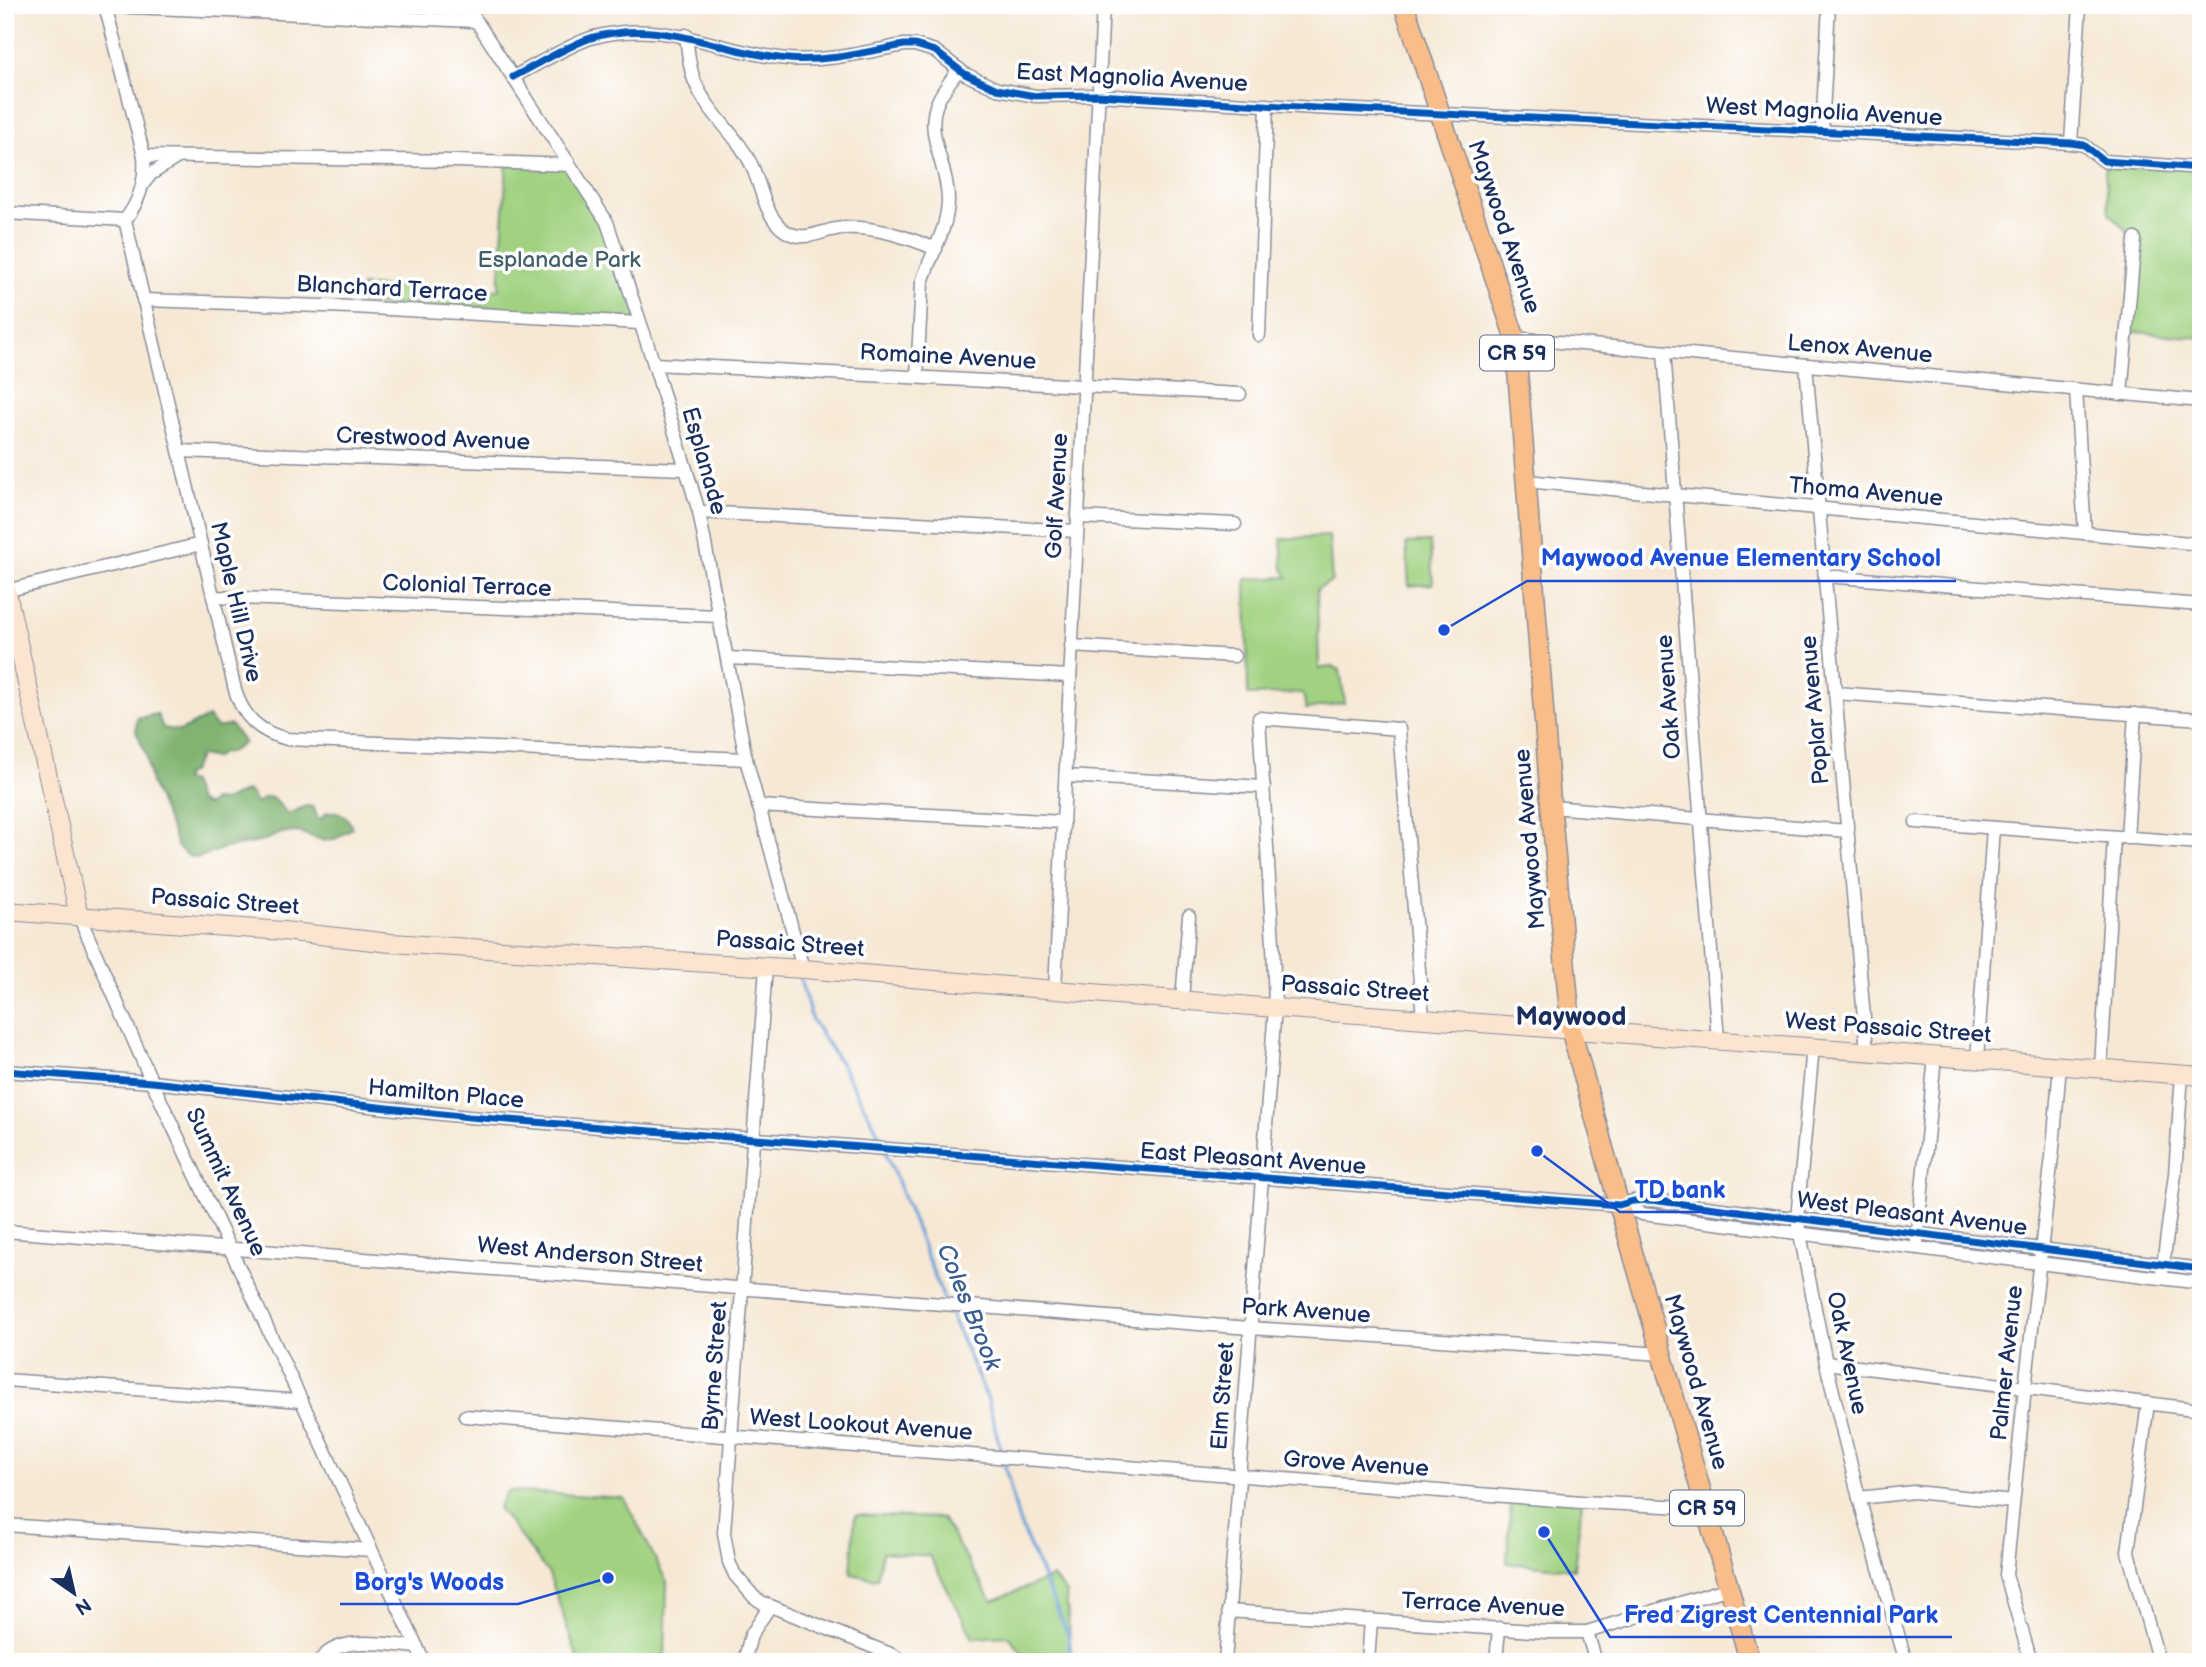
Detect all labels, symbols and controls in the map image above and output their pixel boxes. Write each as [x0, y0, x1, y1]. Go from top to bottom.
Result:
street label: East Magnolia Avenue [1015, 58, 1249, 98]
street label: West Magnolia Avenue [1705, 92, 1943, 132]
street label: Maywood Avenue [1461, 137, 1547, 317]
park label: Esplanade Park [477, 246, 641, 274]
street label: Blanchard Terrace [296, 270, 488, 308]
street label: Lenox Avenue [1786, 329, 1934, 369]
road number: CR 59 [1480, 336, 1554, 370]
street label: Romaine Avenue [859, 338, 1037, 376]
street label: Esplanade [675, 404, 733, 518]
street label: Crestwood Avenue [335, 422, 531, 456]
street label: Golf Avenue [1040, 432, 1074, 560]
street label: Thoma Avenue [1788, 471, 1944, 513]
street label: Maple Hill Drive [204, 519, 268, 685]
callout: Maywood Avenue Elementary School [1527, 536, 1956, 581]
text: Maywood Avenue Elementary School [1541, 544, 1941, 573]
street label: Colonial Terrace [382, 569, 552, 603]
street label: Oak Avenue [1651, 634, 1687, 760]
street label: Poplar Avenue [1795, 634, 1835, 786]
street label: Maywood Avenue [1508, 747, 1552, 931]
street label: Passaic Street [150, 883, 300, 921]
street label: Passaic Street [715, 925, 865, 963]
street label: Passaic Street [1280, 970, 1430, 1008]
district label: Maywood [1515, 1002, 1627, 1033]
street label: West Passaic Street [1784, 1007, 1992, 1049]
street label: Hamilton Place [367, 1073, 525, 1115]
street label: Summit Avenue [179, 1103, 273, 1261]
street label: East Pleasant Avenue [1139, 1137, 1367, 1181]
callout: TD bank [1620, 1167, 1739, 1212]
text: TD bank [1635, 1176, 1726, 1205]
street label: West Pleasant Avenue [1795, 1186, 2029, 1242]
street label: West Anderson Street [476, 1231, 704, 1279]
water label: Coles Brook [930, 1240, 1008, 1376]
street label: Palmer Avenue [1985, 1284, 2029, 1442]
street label: Oak Avenue [1820, 1289, 1874, 1417]
street label: Maywood Avenue [1658, 1291, 1734, 1473]
street label: Park Avenue [1240, 1293, 1372, 1329]
street label: Byrne Street [697, 1300, 733, 1432]
street label: Elm Street [1205, 1341, 1241, 1451]
street label: West Lookout Avenue [748, 1403, 974, 1447]
street label: Grove Avenue [1282, 1445, 1430, 1483]
road number: CR 59 [1670, 1490, 1744, 1526]
north arrow [38, 1558, 108, 1628]
callout: Borg's Woods [340, 1559, 518, 1604]
text: Borg's Woods [354, 1568, 504, 1597]
street label: Terrace Avenue [1401, 1587, 1565, 1623]
text: N [70, 1592, 95, 1619]
callout: Fred Zigrest Centennial Park [1610, 1592, 1952, 1637]
text: Fred Zigrest Centennial Park [1624, 1601, 1939, 1630]

